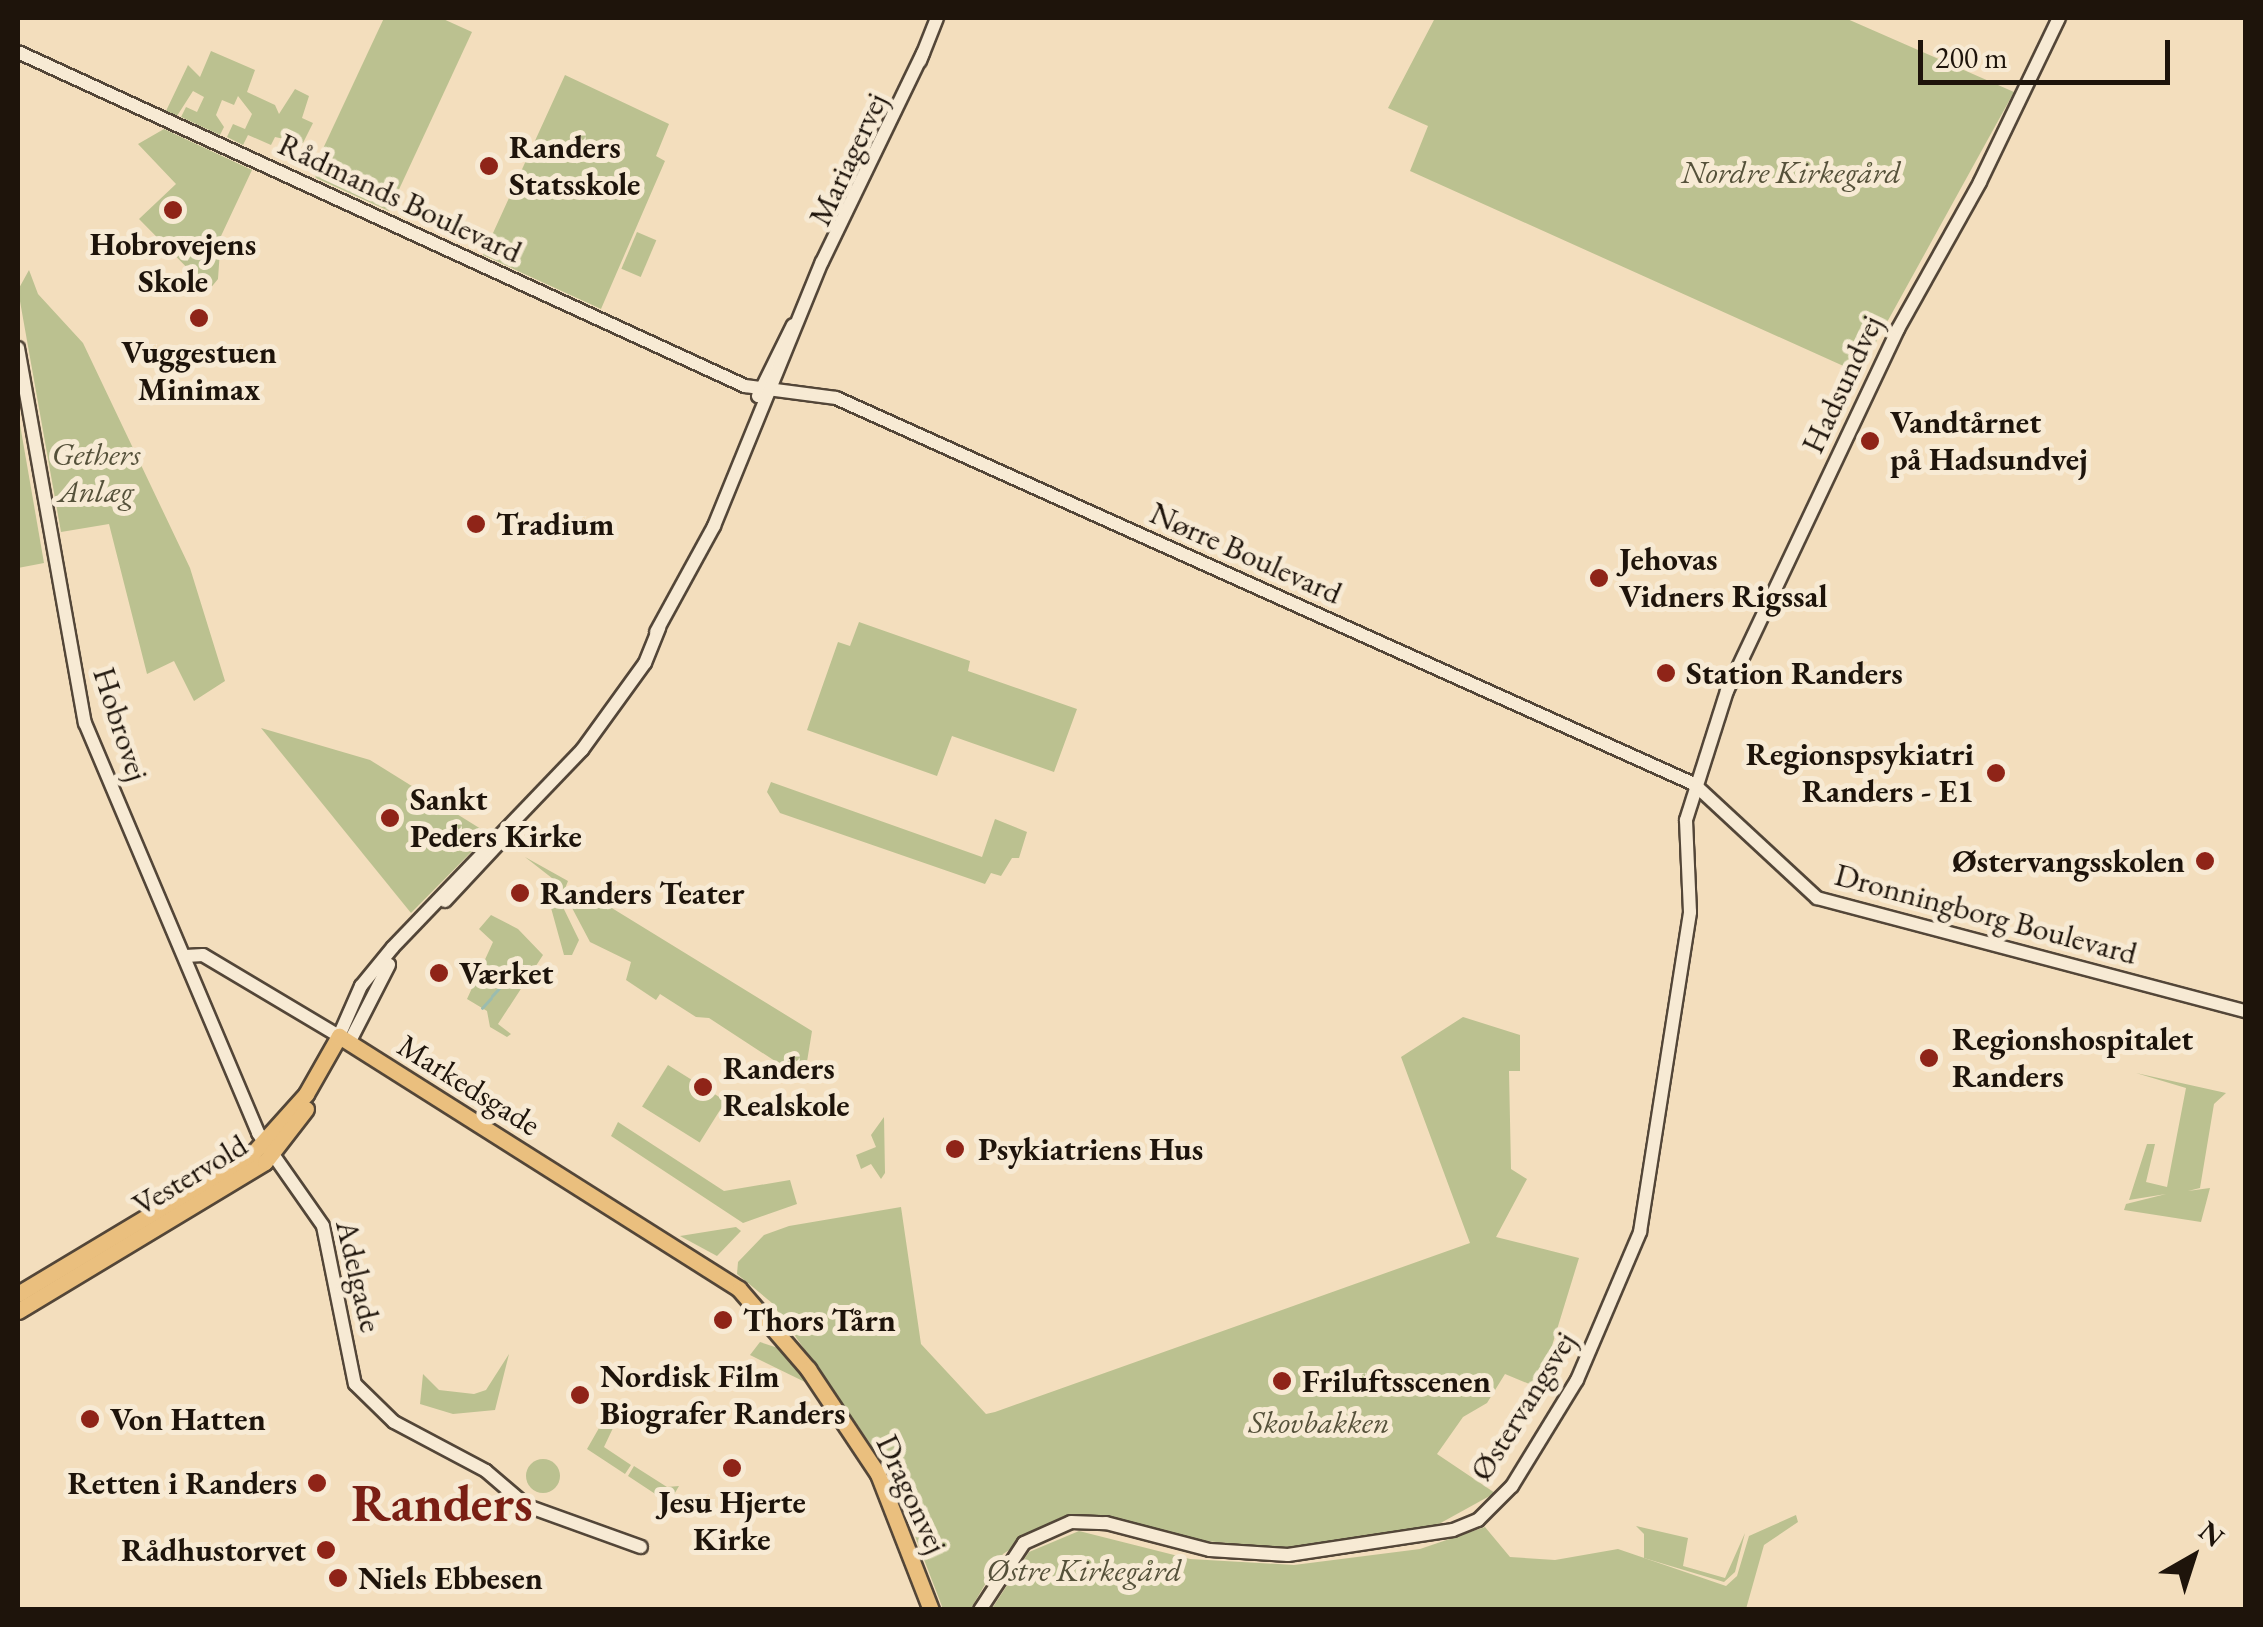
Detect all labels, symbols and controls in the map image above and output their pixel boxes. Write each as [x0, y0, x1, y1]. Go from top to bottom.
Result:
scale bar [1923, 20, 2176, 82]
text: 200 m [1935, 38, 2008, 77]
street label: Mariagervej [801, 86, 895, 232]
street label: Rådmands Boulevard [272, 125, 528, 271]
place label: Randers Statsskole [509, 129, 640, 204]
park label: Nordre Kirkegård [1681, 153, 1901, 191]
marker: Randers Statsskole [478, 155, 500, 177]
marker: Hobrovejens Skole [162, 199, 184, 221]
place label: Hobrovejens Skole [90, 226, 256, 301]
marker: Vuggestuen Minimax [188, 307, 210, 329]
street label: Hadsundvej [1793, 309, 1891, 459]
place label: Vuggestuen Minimax [121, 334, 277, 409]
place label: Vandtårnet på Hadsundvej [1890, 404, 2088, 479]
marker: Vandtårnet på Hadsundvej [1859, 430, 1881, 452]
park label: Gethers Anlæg [51, 436, 141, 511]
street label: Nørre Boulevard [1144, 494, 1348, 612]
place label: Tradium [496, 505, 614, 543]
marker: Tradium [465, 513, 487, 535]
place label: Jehovas Vidners Rigssal [1619, 541, 1828, 616]
marker: Jehovas Vidners Rigssal [1588, 567, 1610, 589]
place label: Station Randers [1686, 654, 1903, 692]
street label: Hobrovej [85, 662, 157, 786]
marker: Station Randers [1655, 662, 1677, 684]
place label: Regionspsykiatri Randers - E1 [1746, 736, 1974, 811]
marker: Regionspsykiatri Randers - E1 [1983, 760, 2009, 786]
place label: Sankt Peders Kirke [410, 781, 582, 856]
marker: Sankt Peders Kirke [379, 807, 401, 829]
place label: Østervangsskolen [1952, 842, 2185, 880]
marker: Østervangsskolen [2194, 850, 2216, 872]
street label: Dronningborg Boulevard [1831, 855, 2141, 973]
place label: Randers Teater [540, 874, 744, 912]
marker: Randers Teater [509, 882, 531, 904]
place label: Værket [459, 954, 553, 992]
marker: Værket [428, 962, 450, 984]
place label: Regionshospitalet Randers [1952, 1021, 2193, 1096]
street label: Markedsgade [391, 1026, 547, 1144]
marker: Regionshospitalet Randers [1916, 1045, 1942, 1071]
place label: Randers Realskole [723, 1050, 850, 1125]
marker: Randers Realskole [692, 1076, 714, 1098]
street label: Vestervold [126, 1126, 254, 1224]
place label: Psykiatriens Hus [978, 1130, 1203, 1168]
marker: Psykiatriens Hus [942, 1136, 968, 1162]
street label: Adelgade [327, 1216, 391, 1336]
place label: Thors Tårn [743, 1301, 896, 1339]
marker: Thors Tårn [712, 1309, 734, 1331]
street label: Østervangsvej [1462, 1324, 1584, 1488]
place label: Nordisk Film Biografer Randers [600, 1358, 845, 1433]
place label: Friluftsscenen [1302, 1362, 1491, 1400]
marker: Friluftsscenen [1271, 1370, 1293, 1392]
marker: Nordisk Film Biografer Randers [569, 1384, 591, 1406]
place label: Von Hatten [110, 1400, 266, 1438]
park label: Skovbakken [1248, 1403, 1390, 1441]
marker: Von Hatten [79, 1408, 101, 1430]
street label: Dragonvej [868, 1429, 956, 1559]
marker: Jesu Hjerte Kirke [721, 1457, 743, 1479]
place label: Retten i Randers [68, 1464, 297, 1502]
marker: Retten i Randers [306, 1472, 328, 1494]
district label: Randers [351, 1472, 533, 1534]
place label: Jesu Hjerte Kirke [658, 1484, 806, 1559]
north arrow [2143, 1507, 2243, 1607]
text: N [2192, 1513, 2232, 1555]
place label: Rådhustorvet [121, 1531, 306, 1569]
marker: Rådhustorvet [315, 1539, 337, 1561]
park label: Østre Kirkegård [986, 1551, 1182, 1589]
place label: Niels Ebbesen [358, 1559, 543, 1597]
marker: Niels Ebbesen [327, 1567, 349, 1589]

